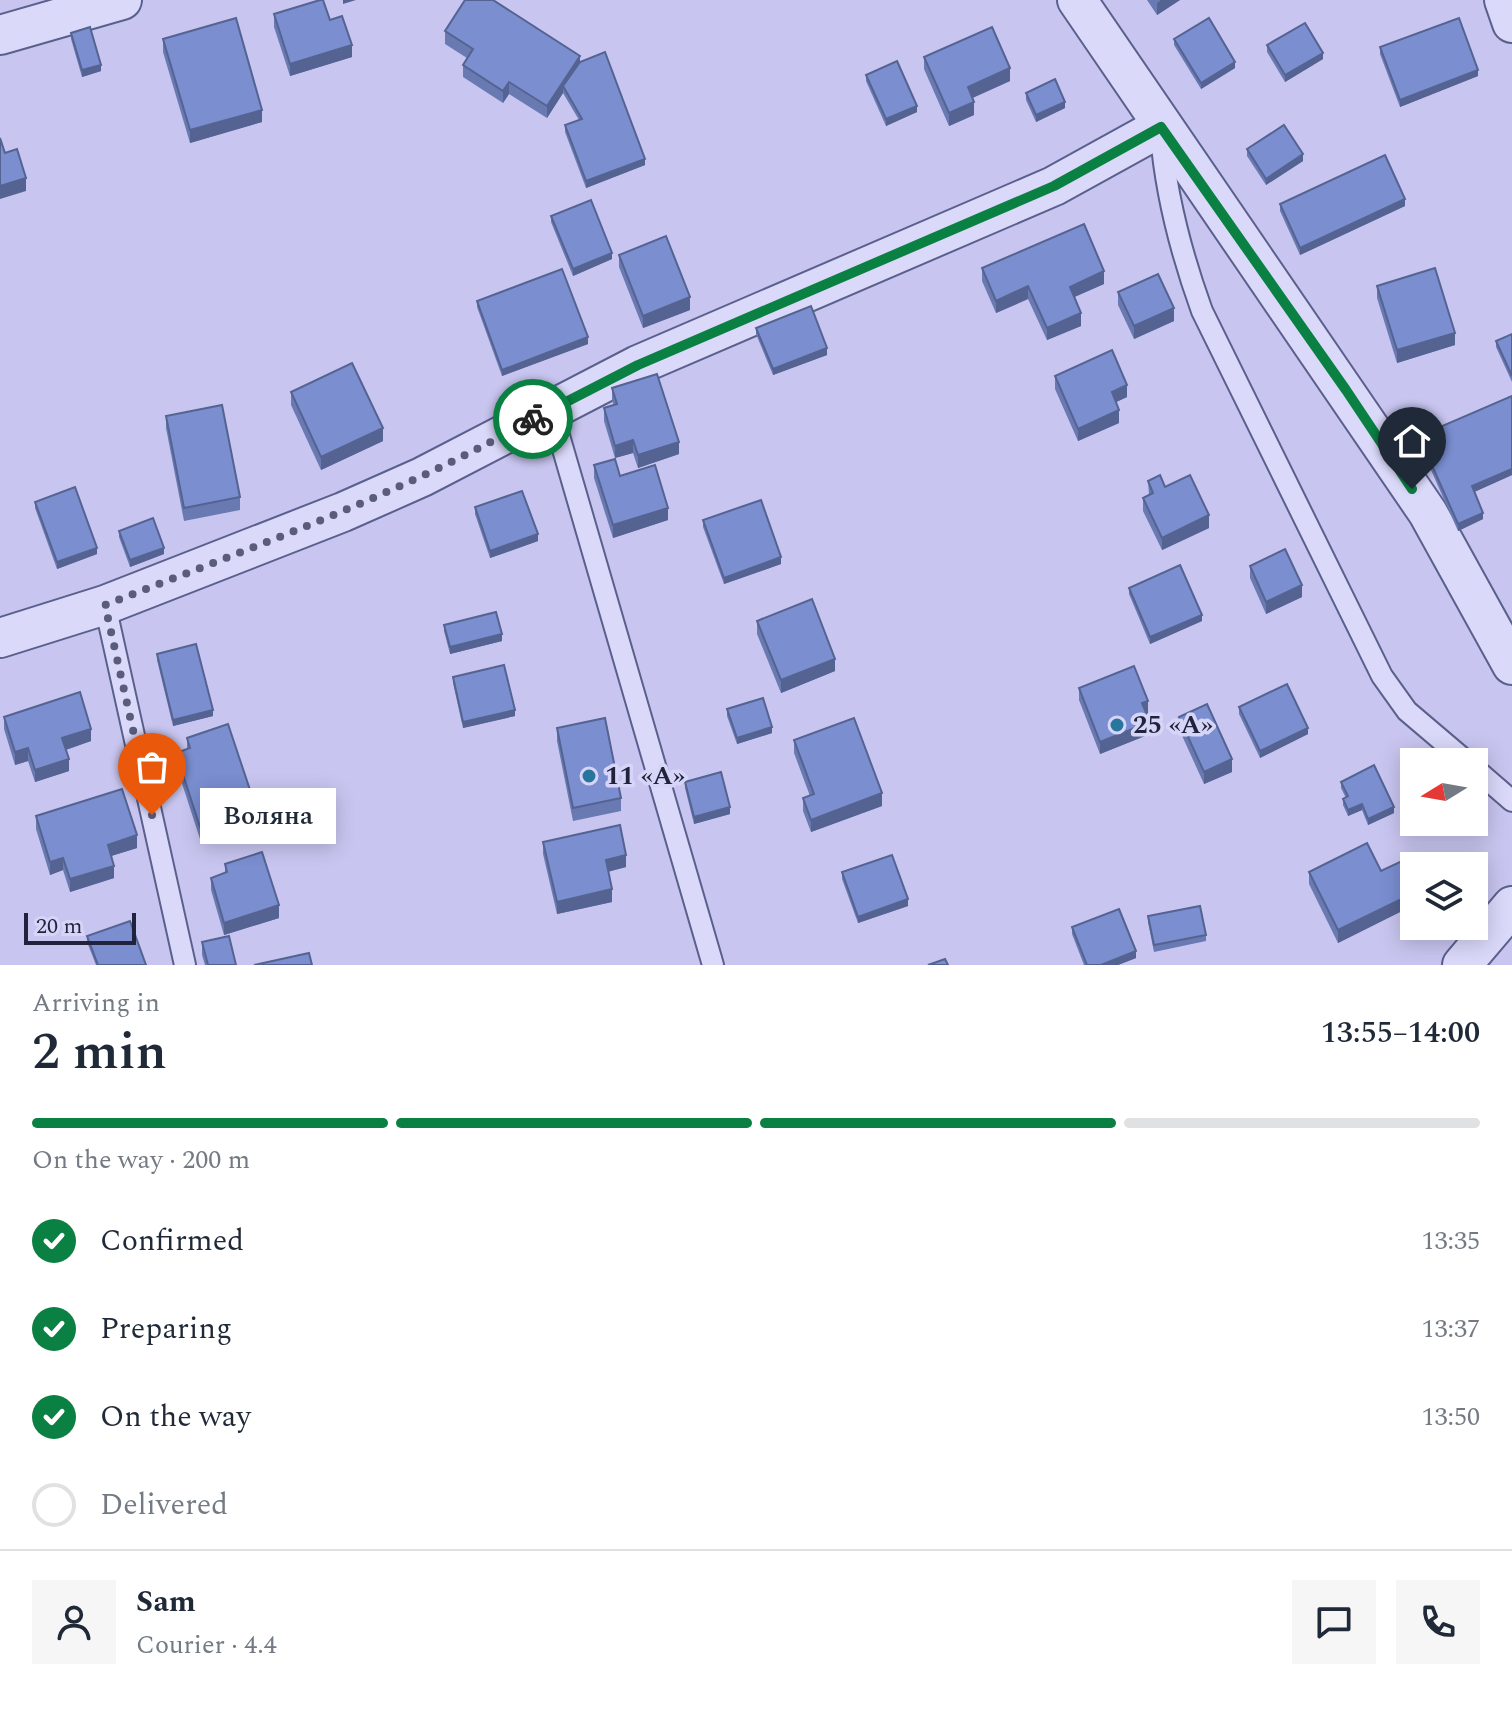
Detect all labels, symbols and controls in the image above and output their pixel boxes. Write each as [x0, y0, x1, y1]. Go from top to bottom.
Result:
courier [493, 379, 573, 459]
icon: bike [511, 397, 555, 441]
pin [1378, 407, 1446, 489]
icon: home [1390, 419, 1434, 463]
place label: 25 «А» [1133, 705, 1213, 745]
marker: 25 «А» [1108, 716, 1126, 734]
pin [118, 733, 186, 815]
icon: bag [130, 745, 174, 789]
north arrow [1400, 748, 1488, 836]
map controls [1400, 748, 1488, 940]
place label: 11 «А» [605, 756, 685, 796]
marker: 11 «А» [580, 767, 598, 785]
callout: Воляна [200, 787, 336, 843]
text: Воляна [223, 796, 313, 836]
button: layers [1400, 852, 1488, 940]
scale bar [24, 909, 136, 945]
text: 20 m [36, 910, 82, 943]
text: Arriving in [32, 983, 160, 1023]
text: 13:55–14:00 [1321, 1010, 1480, 1056]
text: 2 min [32, 1013, 167, 1092]
text: On the way · 200 m [32, 1140, 250, 1180]
text: Confirmed [100, 1218, 244, 1264]
icon: check [32, 1219, 76, 1263]
text: 13:35 [1421, 1221, 1480, 1261]
text: Preparing [100, 1306, 232, 1352]
icon: check [32, 1307, 76, 1351]
text: 13:37 [1421, 1309, 1480, 1349]
text: On the way [100, 1394, 251, 1440]
icon: check [32, 1395, 76, 1439]
text: 13:50 [1421, 1397, 1480, 1437]
text: Delivered [100, 1482, 228, 1528]
text: Sam [136, 1579, 196, 1625]
button: person [32, 1580, 116, 1664]
button: chat [1292, 1580, 1376, 1664]
button: phone [1396, 1580, 1480, 1664]
text: Courier · 4.4 [136, 1625, 277, 1665]

